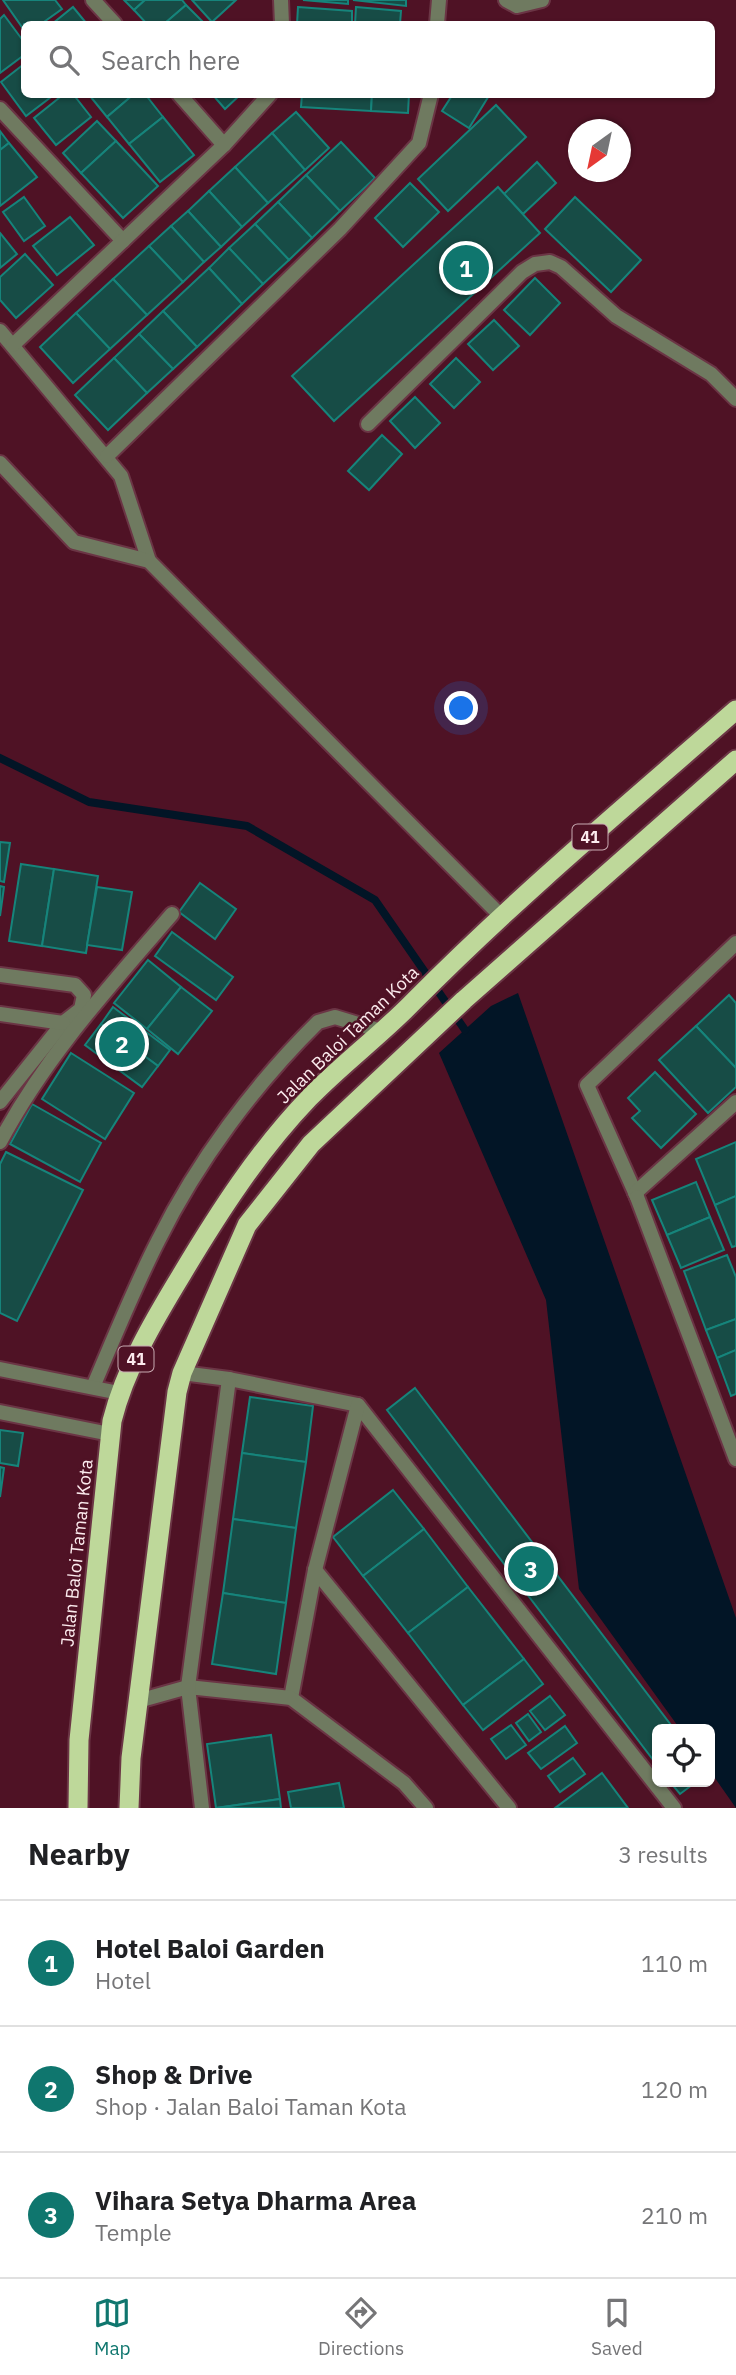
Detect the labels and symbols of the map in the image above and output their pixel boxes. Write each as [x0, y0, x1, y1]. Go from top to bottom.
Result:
north arrow [568, 119, 631, 182]
pin: 1 [443, 242, 489, 294]
your location [444, 691, 478, 725]
road number: 41 [572, 824, 608, 850]
street label: Jalan Baloi Taman Kota [272, 961, 424, 1108]
pin: 2 [99, 1018, 145, 1070]
road number: 41 [118, 1346, 154, 1372]
street label: Jalan Baloi Taman Kota [55, 1458, 98, 1648]
pin: 3 [508, 1543, 554, 1595]

